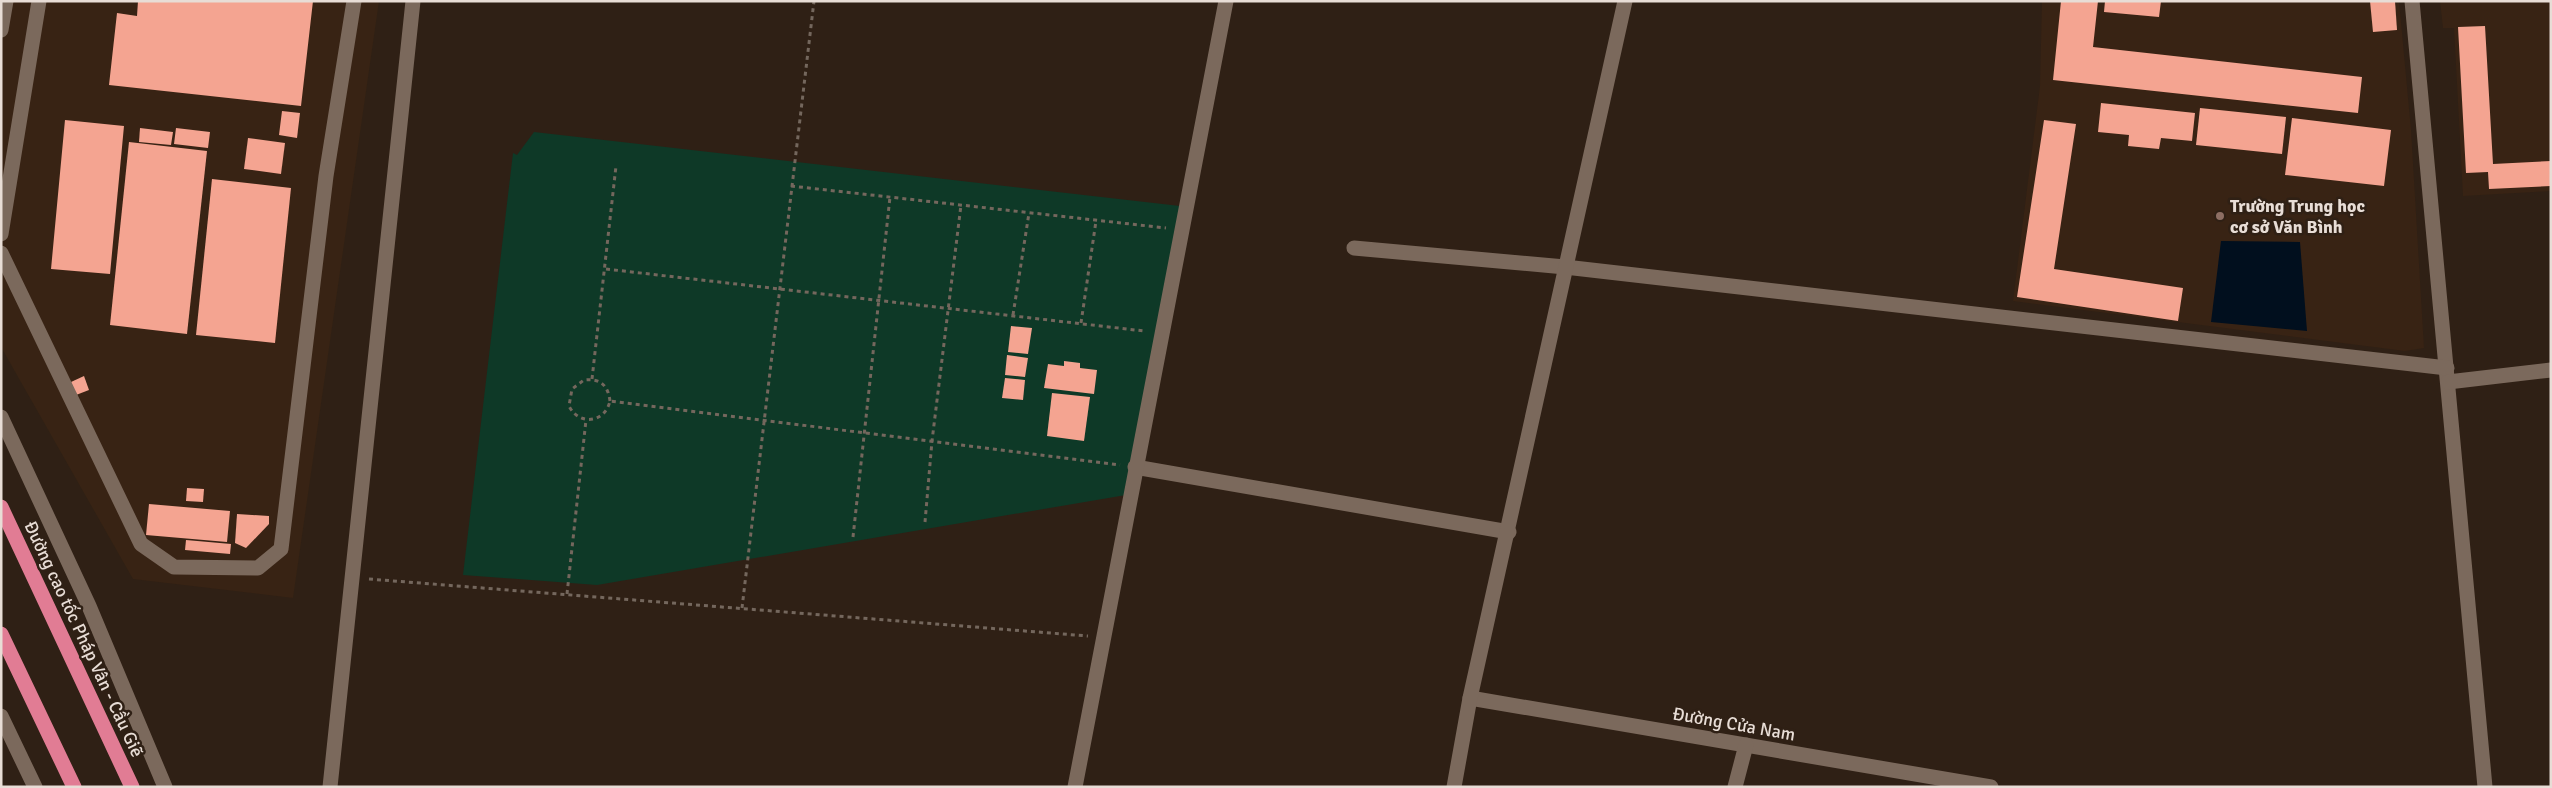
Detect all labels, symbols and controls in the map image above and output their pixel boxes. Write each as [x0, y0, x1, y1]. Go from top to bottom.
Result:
place label: Trường Trung học cơ sở Văn Bình [2230, 195, 2365, 238]
marker: Trường Trung học cơ sở Văn Bình [2214, 210, 2226, 222]
street label: Đường cao tốc Pháp Vân - Cầu Giẽ [20, 517, 148, 761]
street label: Đường Cửa Nam [1671, 702, 1797, 746]

